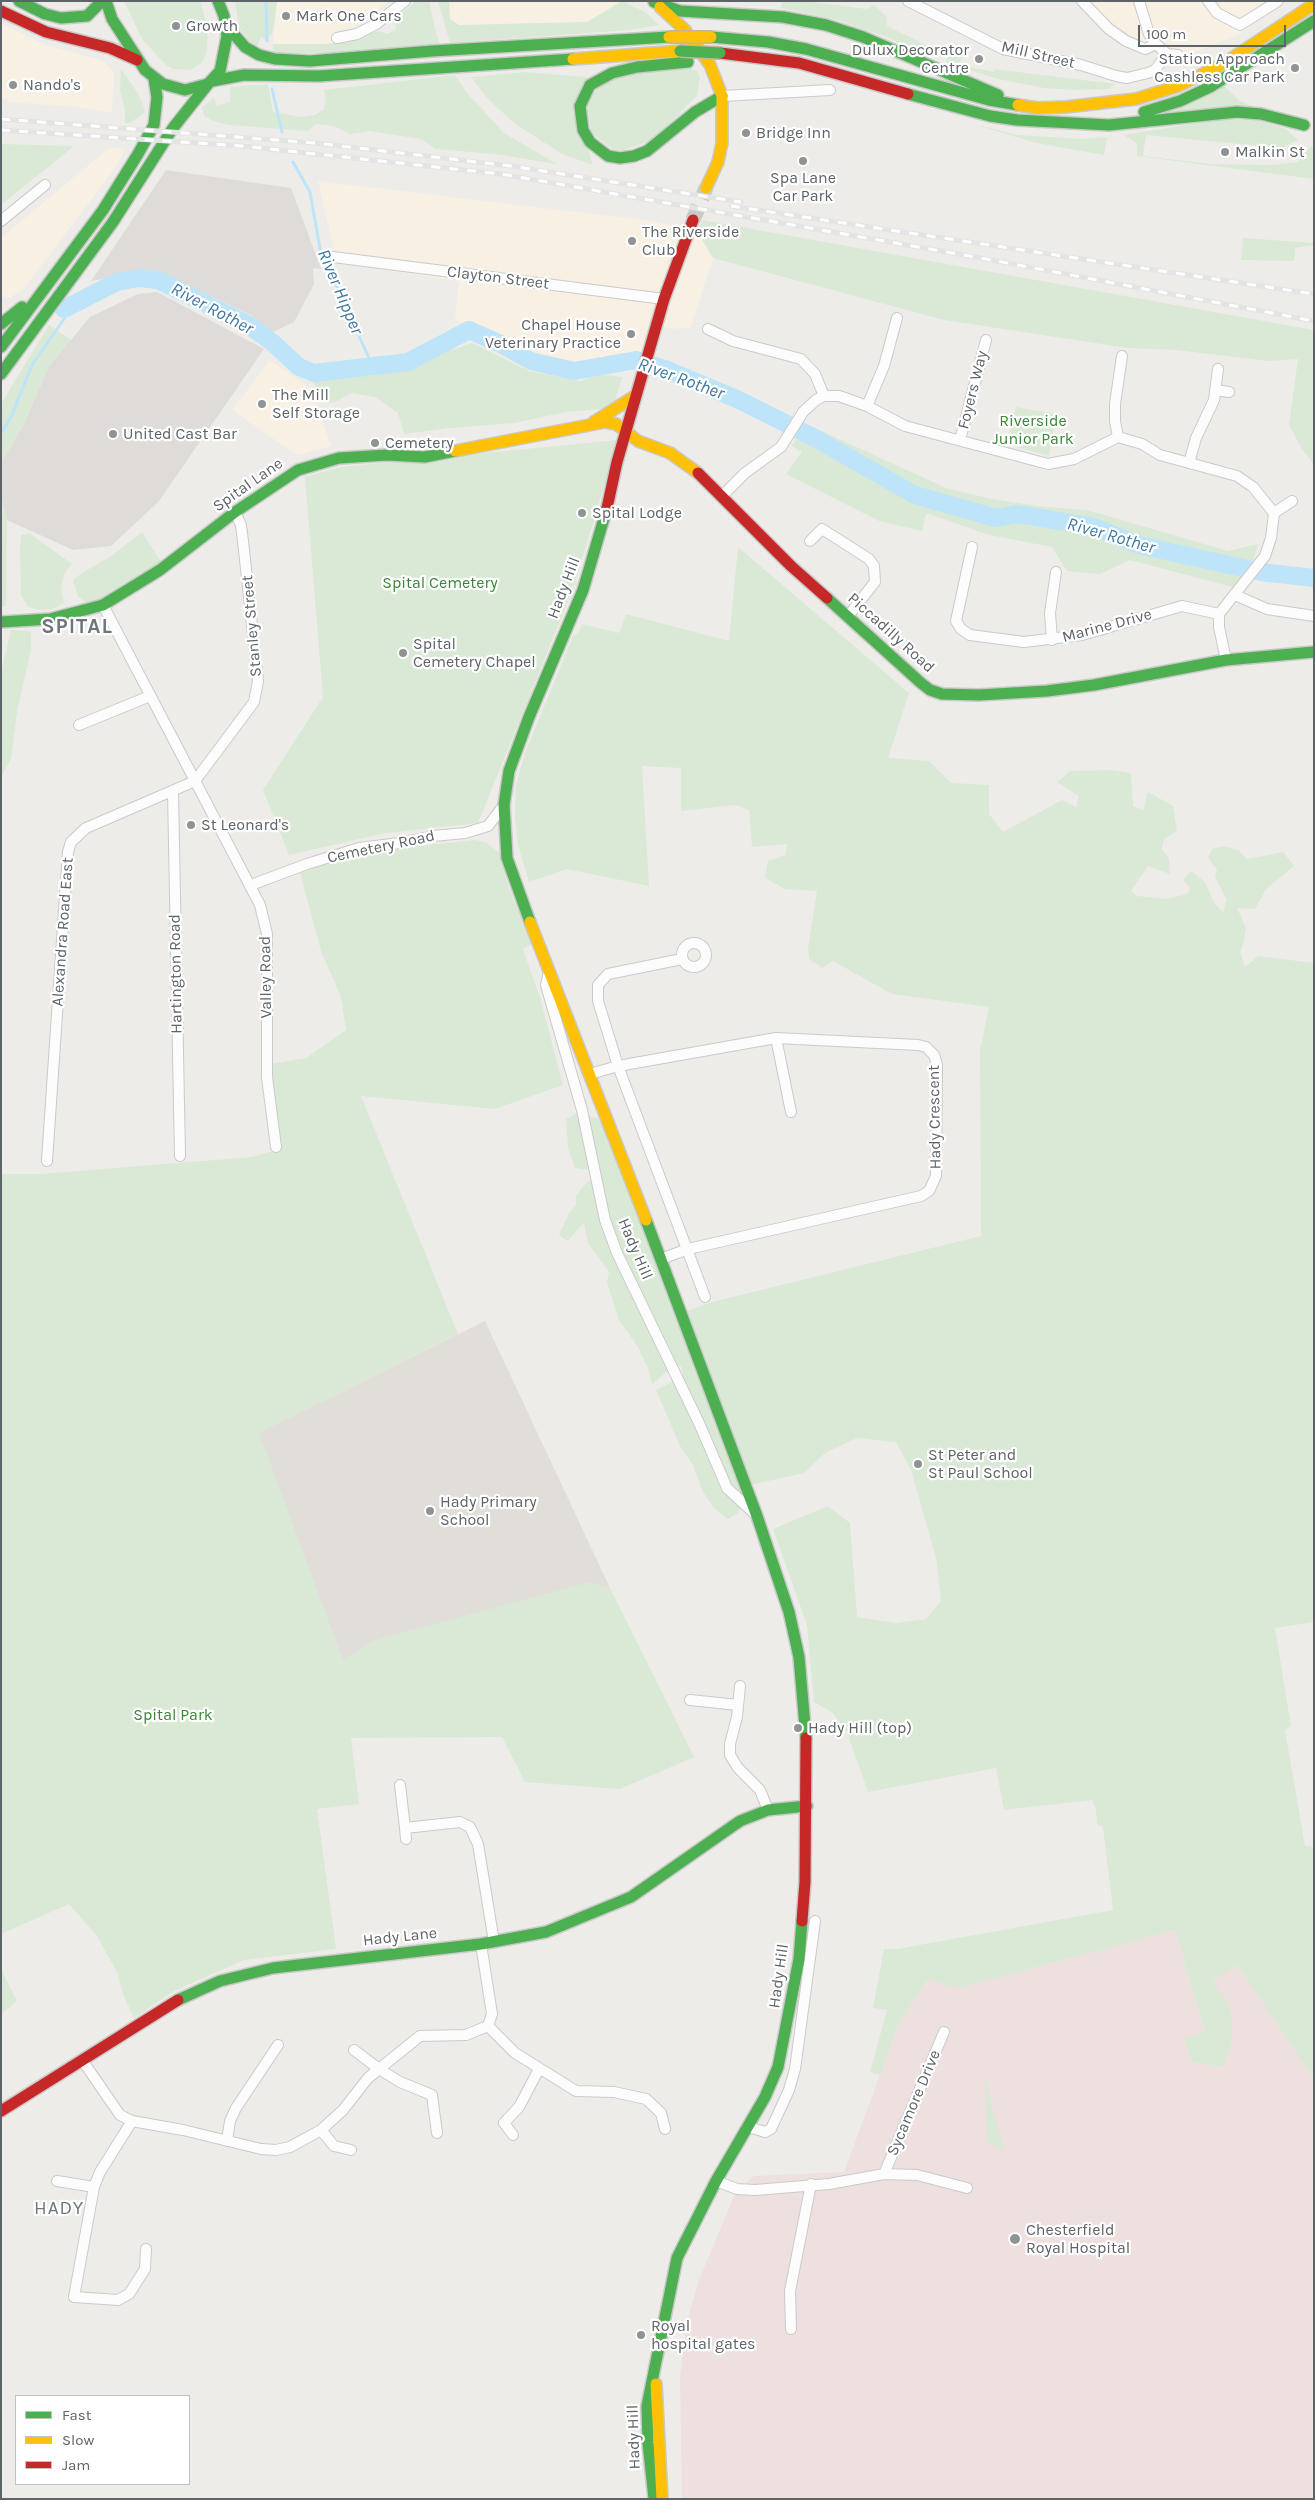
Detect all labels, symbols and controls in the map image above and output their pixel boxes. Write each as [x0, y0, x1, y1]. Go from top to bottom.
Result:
place label: Mark One Cars [296, 6, 402, 26]
marker: Mark One Cars [280, 10, 292, 22]
scale bar [1140, 15, 1288, 47]
place label: Growth [186, 16, 238, 36]
marker: Growth [170, 20, 182, 32]
text: 100 m [1146, 25, 1186, 43]
street label: Mill Street [999, 37, 1077, 73]
place label: Dulux Decorator Centre [852, 40, 969, 78]
place label: Station Approach Cashless Car Park [1154, 49, 1285, 87]
marker: Dulux Decorator Centre [973, 53, 985, 65]
marker: Station Approach Cashless Car Park [1289, 62, 1301, 74]
place label: Nando's [23, 75, 81, 95]
marker: Nando's [7, 79, 19, 91]
place label: Bridge Inn [756, 123, 831, 143]
marker: Bridge Inn [740, 127, 752, 139]
place label: Malkin St [1235, 142, 1305, 162]
marker: Malkin St [1219, 146, 1231, 158]
marker: Spa Lane Car Park [797, 155, 809, 167]
place label: Spa Lane Car Park [770, 168, 836, 206]
place label: The Riverside Club [642, 222, 739, 260]
marker: The Riverside Club [626, 235, 638, 247]
water label: River Hipper [312, 246, 368, 338]
street label: Clayton Street [446, 262, 550, 294]
water label: River Rother [167, 278, 257, 340]
place label: Chapel House Veterinary Practice [485, 315, 621, 353]
marker: Chapel House Veterinary Practice [625, 328, 637, 340]
street label: Foyers Way [954, 349, 992, 431]
water label: River Rother [635, 353, 727, 405]
place label: The Mill Self Storage [272, 385, 360, 423]
marker: The Mill Self Storage [256, 398, 268, 410]
park label: Riverside Junior Park [992, 411, 1074, 449]
place label: United Cast Bar [123, 424, 237, 444]
marker: United Cast Bar [107, 428, 119, 440]
place label: Cemetery [385, 433, 454, 453]
marker: Cemetery [369, 437, 381, 449]
street label: Spital Lane [209, 454, 287, 516]
place label: Spital Lodge [592, 503, 682, 523]
marker: Spital Lodge [576, 507, 588, 519]
water label: River Rother [1065, 513, 1157, 559]
street label: Hady Hill [543, 554, 585, 622]
park label: Spital Cemetery [382, 573, 498, 593]
street label: Stanley Street [238, 574, 266, 678]
street label: Piccadilly Road [844, 589, 938, 677]
street label: Marine Drive [1060, 605, 1154, 647]
district label: SPITAL [40, 614, 114, 640]
place label: Spital Cemetery Chapel [413, 634, 536, 672]
marker: Spital Cemetery Chapel [397, 647, 409, 659]
place label: St Leonard's [201, 815, 289, 835]
marker: St Leonard's [185, 819, 197, 831]
street label: Cemetery Road [326, 826, 436, 868]
street label: Alexandra Road East [48, 857, 78, 1007]
street label: Hartington Road [165, 914, 187, 1034]
street label: Valley Road [256, 936, 276, 1018]
street label: Hady Crescent [924, 1065, 946, 1169]
street label: Hady Hill [614, 1215, 656, 1283]
place label: St Peter and St Paul School [928, 1445, 1033, 1483]
marker: St Peter and St Paul School [912, 1458, 924, 1470]
place label: Hady Primary School [440, 1492, 537, 1530]
marker: Hady Primary School [424, 1505, 436, 1517]
park label: Spital Park [133, 1705, 213, 1725]
place label: Hady Hill (top) [808, 1718, 912, 1738]
marker: Hady Hill (top) [792, 1722, 804, 1734]
street label: Hady Lane [362, 1924, 438, 1950]
street label: Hady Hill [765, 1943, 793, 2009]
street label: Sycamore Drive [883, 2047, 945, 2159]
district label: HADY [33, 2198, 85, 2220]
place label: Chesterfield Royal Hospital [1026, 2220, 1130, 2258]
marker: Chesterfield Royal Hospital [1008, 2232, 1022, 2246]
place label: Royal hospital gates [651, 2316, 756, 2354]
marker: Royal hospital gates [635, 2329, 647, 2341]
legend [15, 2395, 190, 2485]
street label: Hady Hill [623, 2404, 645, 2470]
text: Fast [62, 2406, 91, 2424]
text: Slow [62, 2431, 94, 2449]
text: Jam [62, 2456, 90, 2474]

